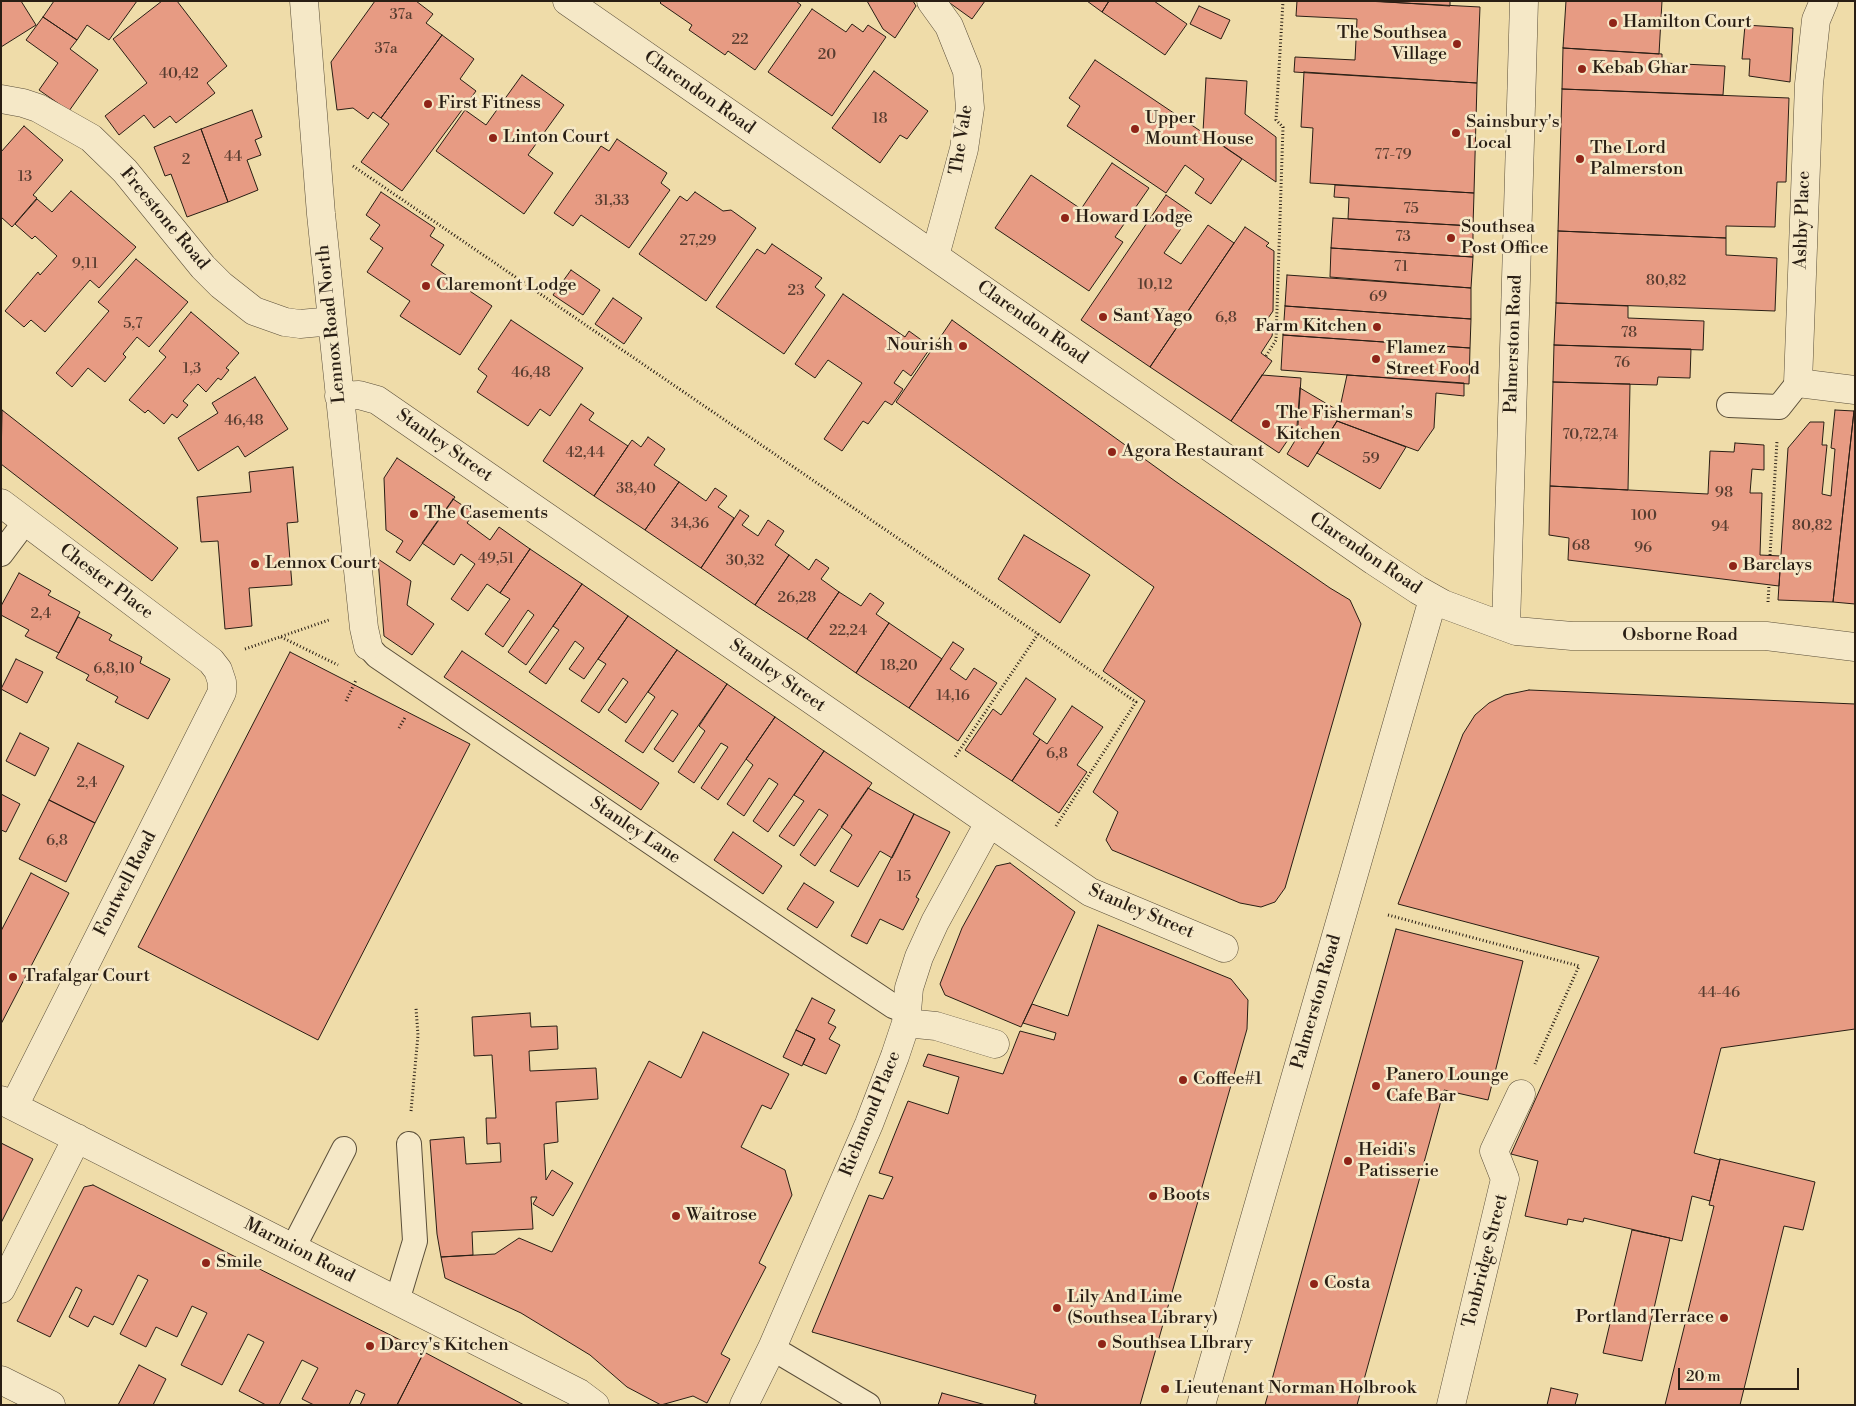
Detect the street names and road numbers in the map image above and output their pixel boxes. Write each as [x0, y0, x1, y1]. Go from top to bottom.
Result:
street label: Clarendon Road [639, 47, 759, 139]
street label: The Vale [946, 103, 978, 177]
street label: Freestone Road [115, 163, 213, 275]
street label: Ashby Place [1790, 170, 1816, 270]
street label: Lennox Road North [313, 244, 351, 404]
street label: Palmerston Road [1501, 274, 1527, 414]
street label: Clarendon Road [972, 277, 1092, 369]
street label: Stanley Street [392, 405, 496, 487]
street label: Clarendon Road [1305, 508, 1425, 600]
street label: Chester Place [55, 540, 157, 624]
street label: Osborne Road [1622, 625, 1738, 647]
street label: Stanley Street [725, 635, 829, 717]
street label: Stanley Lane [586, 793, 684, 869]
street label: Fontwell Road [90, 828, 162, 940]
street label: Stanley Street [1085, 880, 1197, 944]
street label: Palmerston Road [1287, 932, 1347, 1072]
street label: Richmond Place [836, 1048, 906, 1180]
street label: Tonbridge Street [1459, 1192, 1513, 1330]
street label: Marmion Road [240, 1214, 358, 1288]

